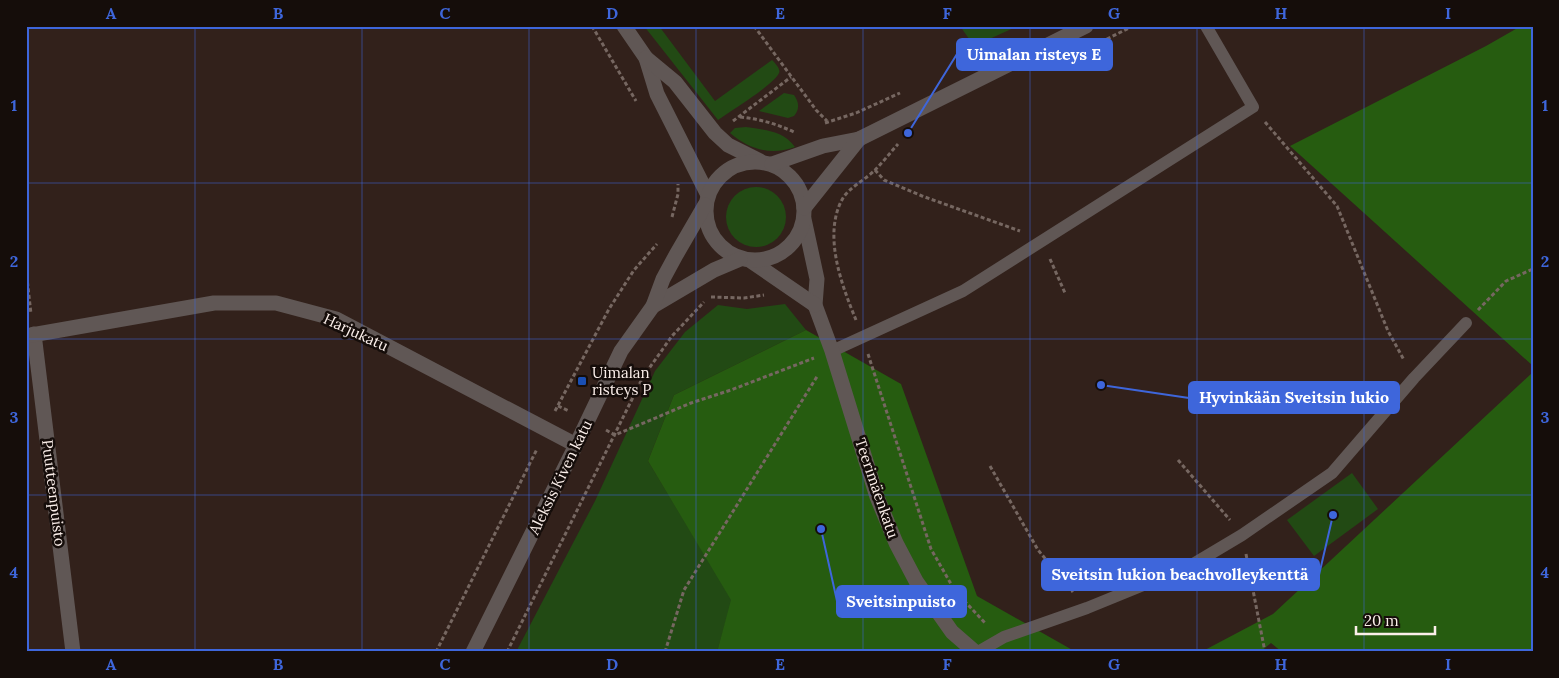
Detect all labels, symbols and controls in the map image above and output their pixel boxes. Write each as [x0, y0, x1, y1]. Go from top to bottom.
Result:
text: A [106, 3, 117, 23]
text: B [273, 3, 284, 23]
text: C [439, 3, 451, 23]
text: D [606, 3, 618, 23]
text: E [775, 3, 785, 23]
text: F [942, 3, 952, 23]
text: G [1108, 3, 1120, 23]
text: H [1275, 3, 1288, 23]
text: I [1445, 3, 1451, 23]
callout: Uimalan risteys E [957, 39, 1112, 70]
text: Uimalan risteys E [967, 44, 1101, 64]
text: 1 [11, 95, 17, 115]
text: 1 [1542, 95, 1548, 115]
text: 2 [10, 251, 18, 271]
text: 2 [1541, 251, 1549, 271]
street label: Harjukatu [321, 309, 391, 355]
place label: Uimalan risteys P [592, 363, 651, 399]
marker: Uimalan risteys P [576, 375, 588, 387]
callout: Hyvinkään Sveitsin lukio [1189, 382, 1399, 413]
text: Hyvinkään Sveitsin lukio [1199, 387, 1389, 407]
text: 3 [10, 407, 19, 427]
text: 3 [1541, 407, 1550, 427]
street label: Aleksis Kiven katu [524, 416, 596, 538]
street label: Teerimäenkatu [851, 435, 903, 541]
street label: Puutteenpuisto [38, 438, 70, 548]
callout: Sveitsin lukion beachvolleykenttä [1042, 559, 1319, 590]
text: 4 [10, 562, 19, 582]
text: 4 [1541, 562, 1550, 582]
text: Sveitsin lukion beachvolleykenttä [1052, 564, 1309, 584]
callout: Sveitsinpuisto [837, 586, 966, 617]
text: Sveitsinpuisto [846, 591, 956, 611]
scale bar [1356, 603, 1435, 635]
text: 20 m [1364, 611, 1399, 630]
text: A [106, 654, 117, 674]
text: B [273, 654, 284, 674]
text: C [439, 654, 451, 674]
text: D [606, 654, 618, 674]
text: E [775, 654, 785, 674]
text: F [942, 654, 952, 674]
text: G [1108, 654, 1120, 674]
text: H [1275, 654, 1288, 674]
text: I [1445, 654, 1451, 674]

